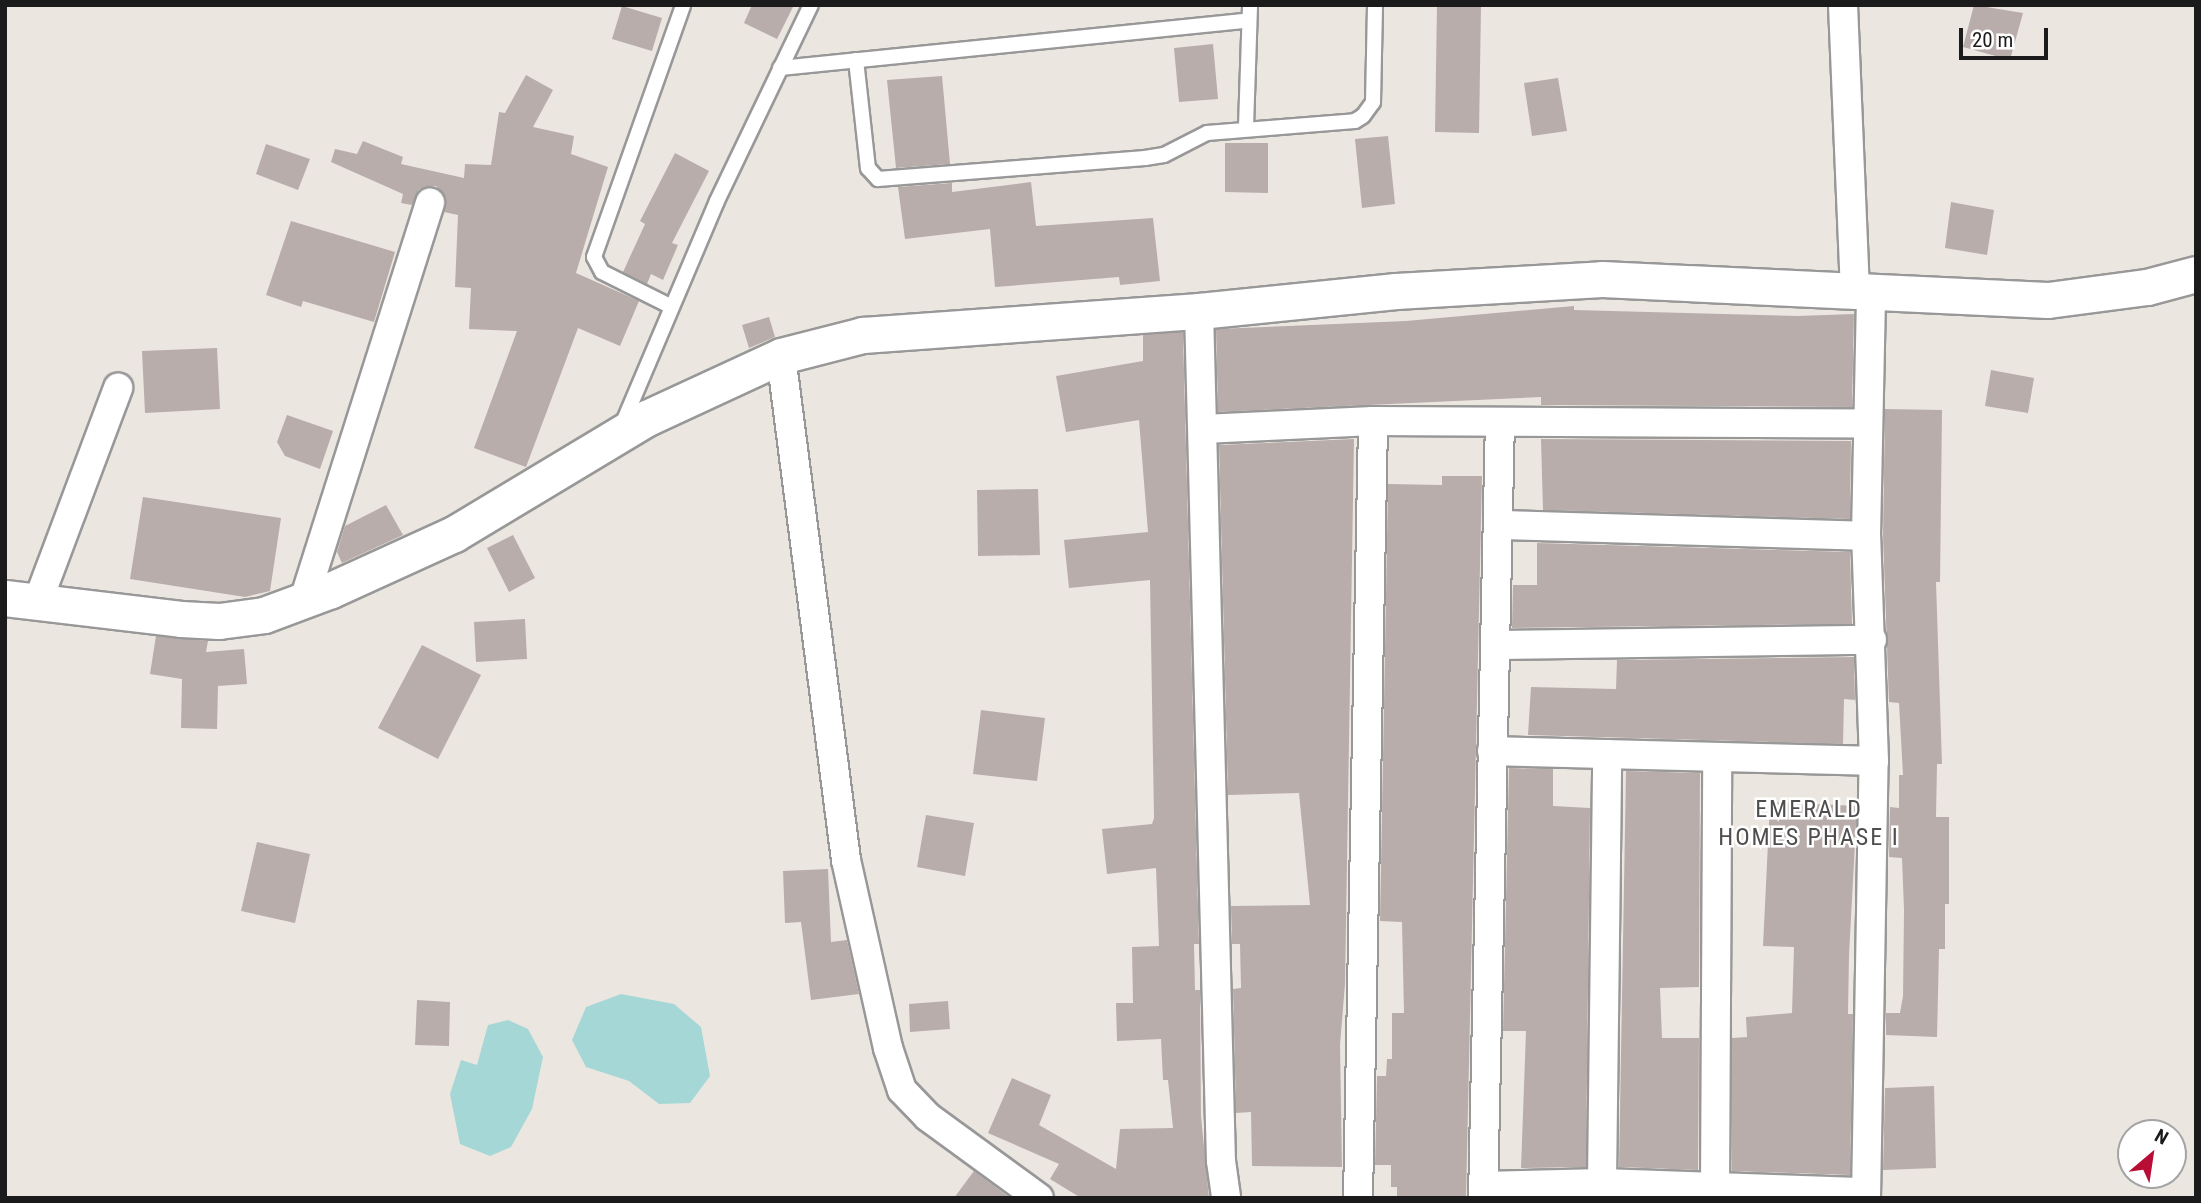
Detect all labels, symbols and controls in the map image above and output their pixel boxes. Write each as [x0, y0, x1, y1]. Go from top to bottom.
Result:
scale bar [1963, 14, 2052, 58]
text: 20 m [1972, 28, 2013, 52]
district label: EMERALD HOMES PHASE I [1720, 796, 1898, 852]
north arrow [2117, 1119, 2187, 1189]
text: N [2151, 1124, 2172, 1150]

